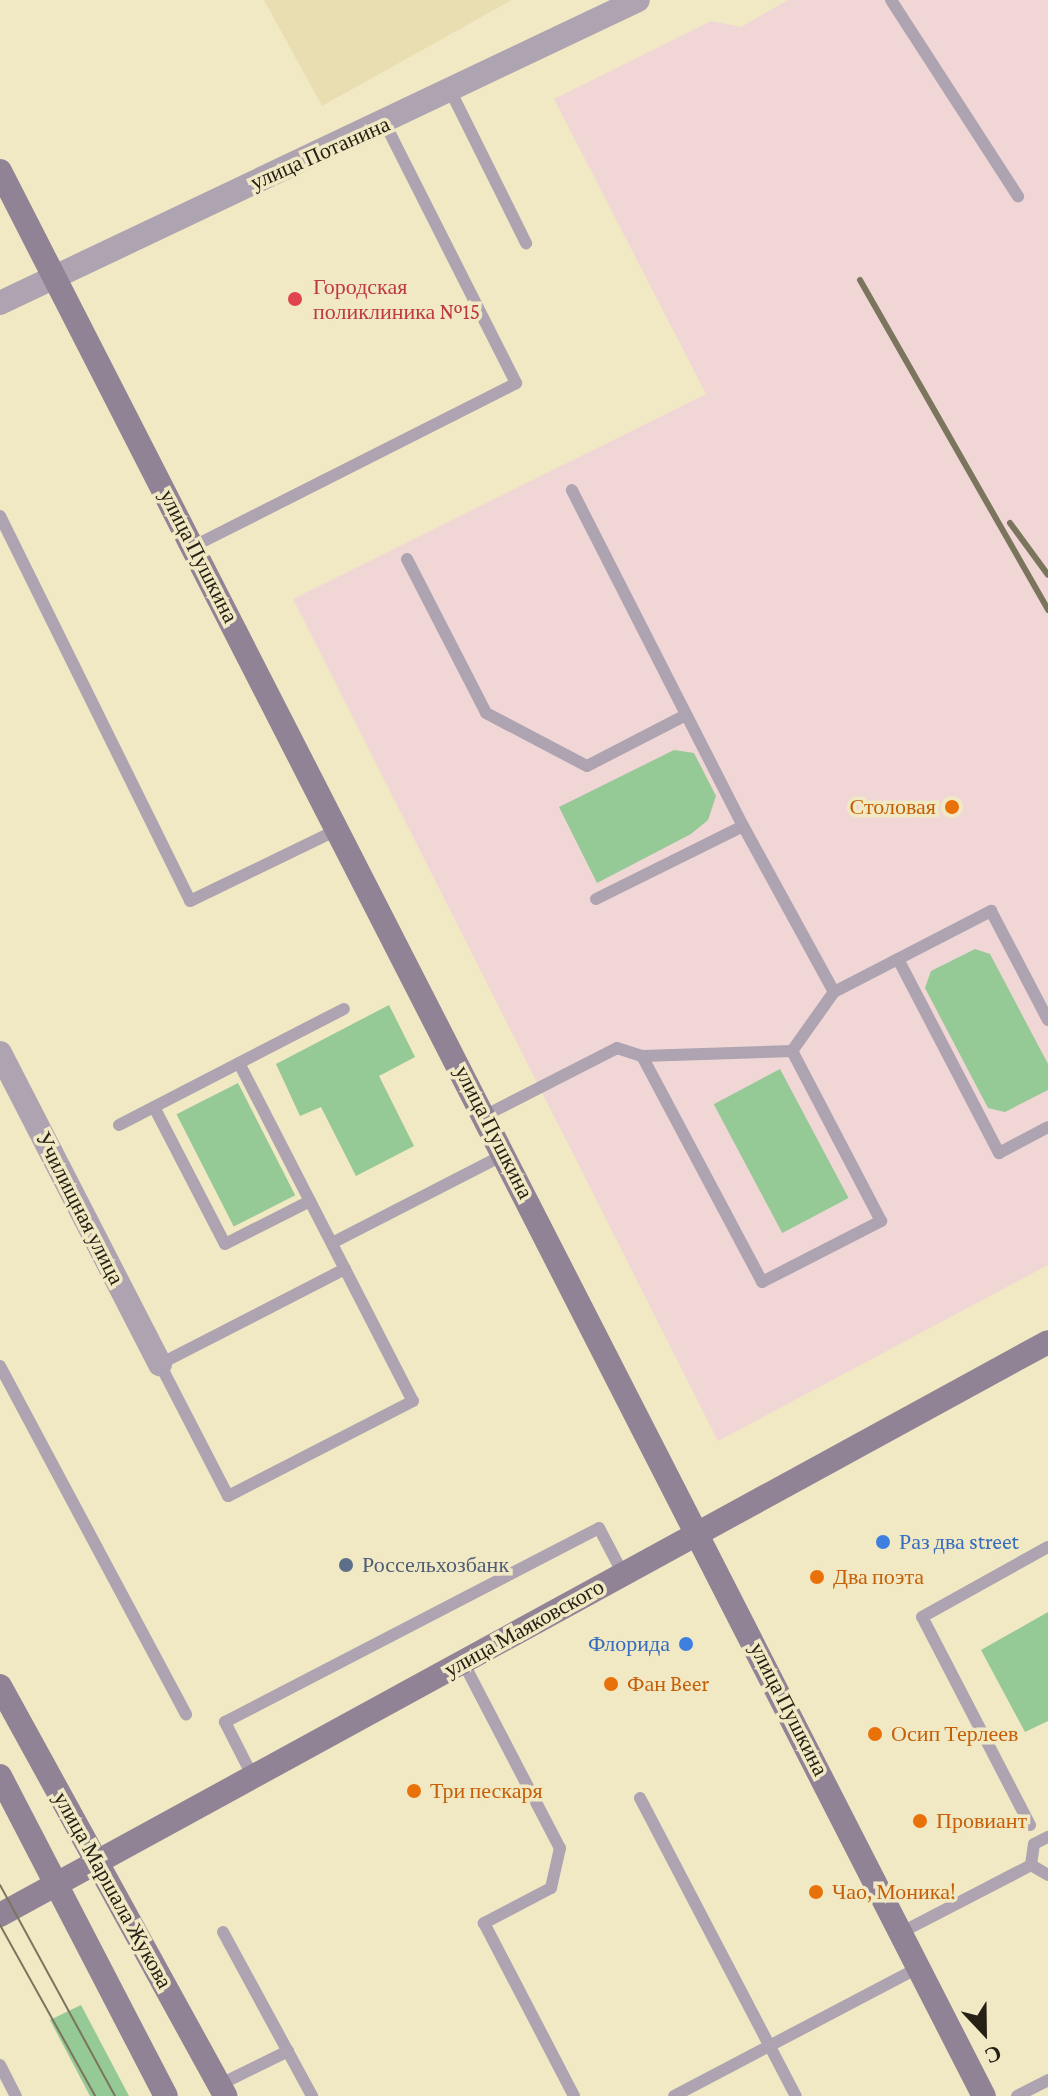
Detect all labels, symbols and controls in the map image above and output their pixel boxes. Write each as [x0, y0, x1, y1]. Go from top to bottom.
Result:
street label: улица Потанина [246, 110, 394, 196]
place label: Городская поликлиника №15 [313, 273, 480, 324]
marker: Городская поликлиника №15 [284, 288, 306, 310]
street label: улица Пушкина [154, 485, 244, 627]
place label: Столовая [850, 794, 936, 820]
marker: Столовая [943, 798, 961, 816]
street label: улица Пушкина [449, 1061, 539, 1203]
street label: Училищная улица [30, 1127, 130, 1289]
place label: Раз два street [899, 1529, 1019, 1555]
marker: Раз два street [874, 1533, 892, 1551]
place label: Россельхозбанк [362, 1552, 509, 1578]
marker: Россельхозбанк [337, 1556, 355, 1574]
place label: Два поэта [833, 1564, 924, 1590]
marker: Два поэта [808, 1568, 826, 1586]
street label: улица Маяковского [440, 1573, 608, 1683]
place label: Флорида [588, 1631, 670, 1657]
marker: Флорида [677, 1635, 695, 1653]
street label: улица Пушкина [744, 1638, 834, 1780]
place label: Фан Beer [627, 1671, 709, 1697]
marker: Фан Beer [602, 1675, 620, 1693]
place label: Осип Терлеев [891, 1721, 1018, 1747]
marker: Осип Терлеев [866, 1725, 884, 1743]
place label: Три пескаря [430, 1778, 543, 1804]
marker: Три пескаря [405, 1782, 423, 1800]
street label: улица Маршала Жукова [48, 1787, 178, 1993]
place label: Провиант [936, 1808, 1027, 1834]
marker: Провиант [911, 1812, 929, 1830]
place label: Чао, Моника! [832, 1879, 956, 1905]
marker: Чао, Моника! [807, 1883, 825, 1901]
north arrow [944, 1992, 1024, 2072]
text: С [981, 2040, 1005, 2069]

